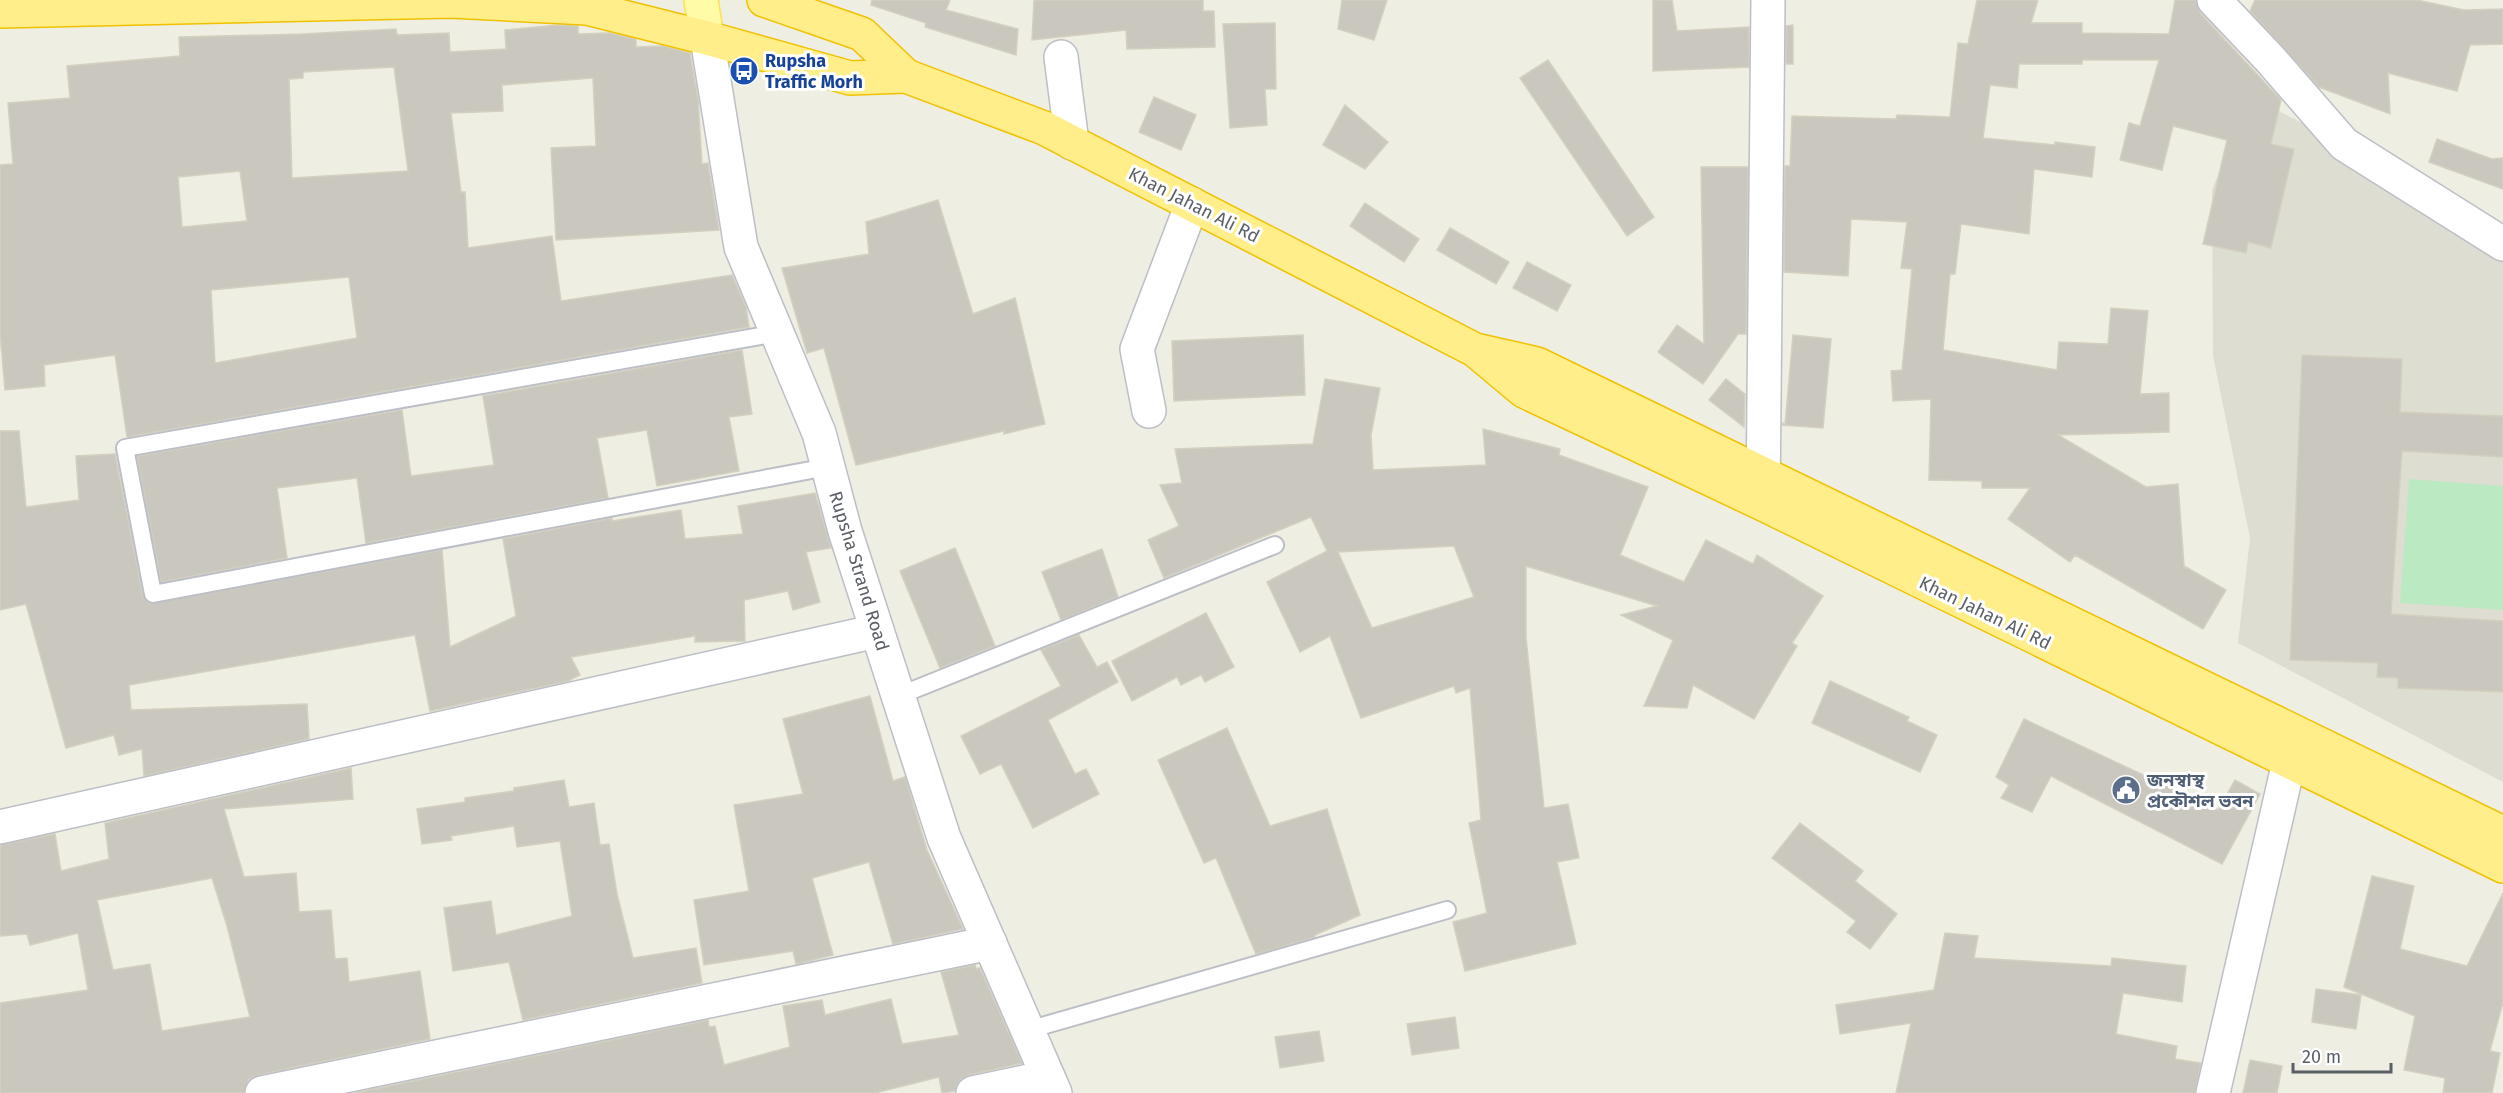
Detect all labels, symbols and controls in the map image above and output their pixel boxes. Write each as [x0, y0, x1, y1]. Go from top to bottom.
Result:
place label: Rupsha Traffic Morh [765, 50, 863, 93]
bus stop icon: Rupsha Traffic Morh [728, 55, 760, 87]
street label: Khan Jahan Ali Rd [1125, 163, 1263, 247]
street label: Rupsha Strand Road [824, 489, 894, 653]
street label: Khan Jahan Ali Rd [1915, 572, 2055, 654]
place label: জনস্বাস্থ প্রকৌশল ভবন [2146, 769, 2254, 812]
public building icon: জনস্বাস্থ প্রকৌশল ভবন [2110, 774, 2142, 806]
scale bar [2293, 1036, 2390, 1074]
text: 20 m [2302, 1046, 2341, 1068]

